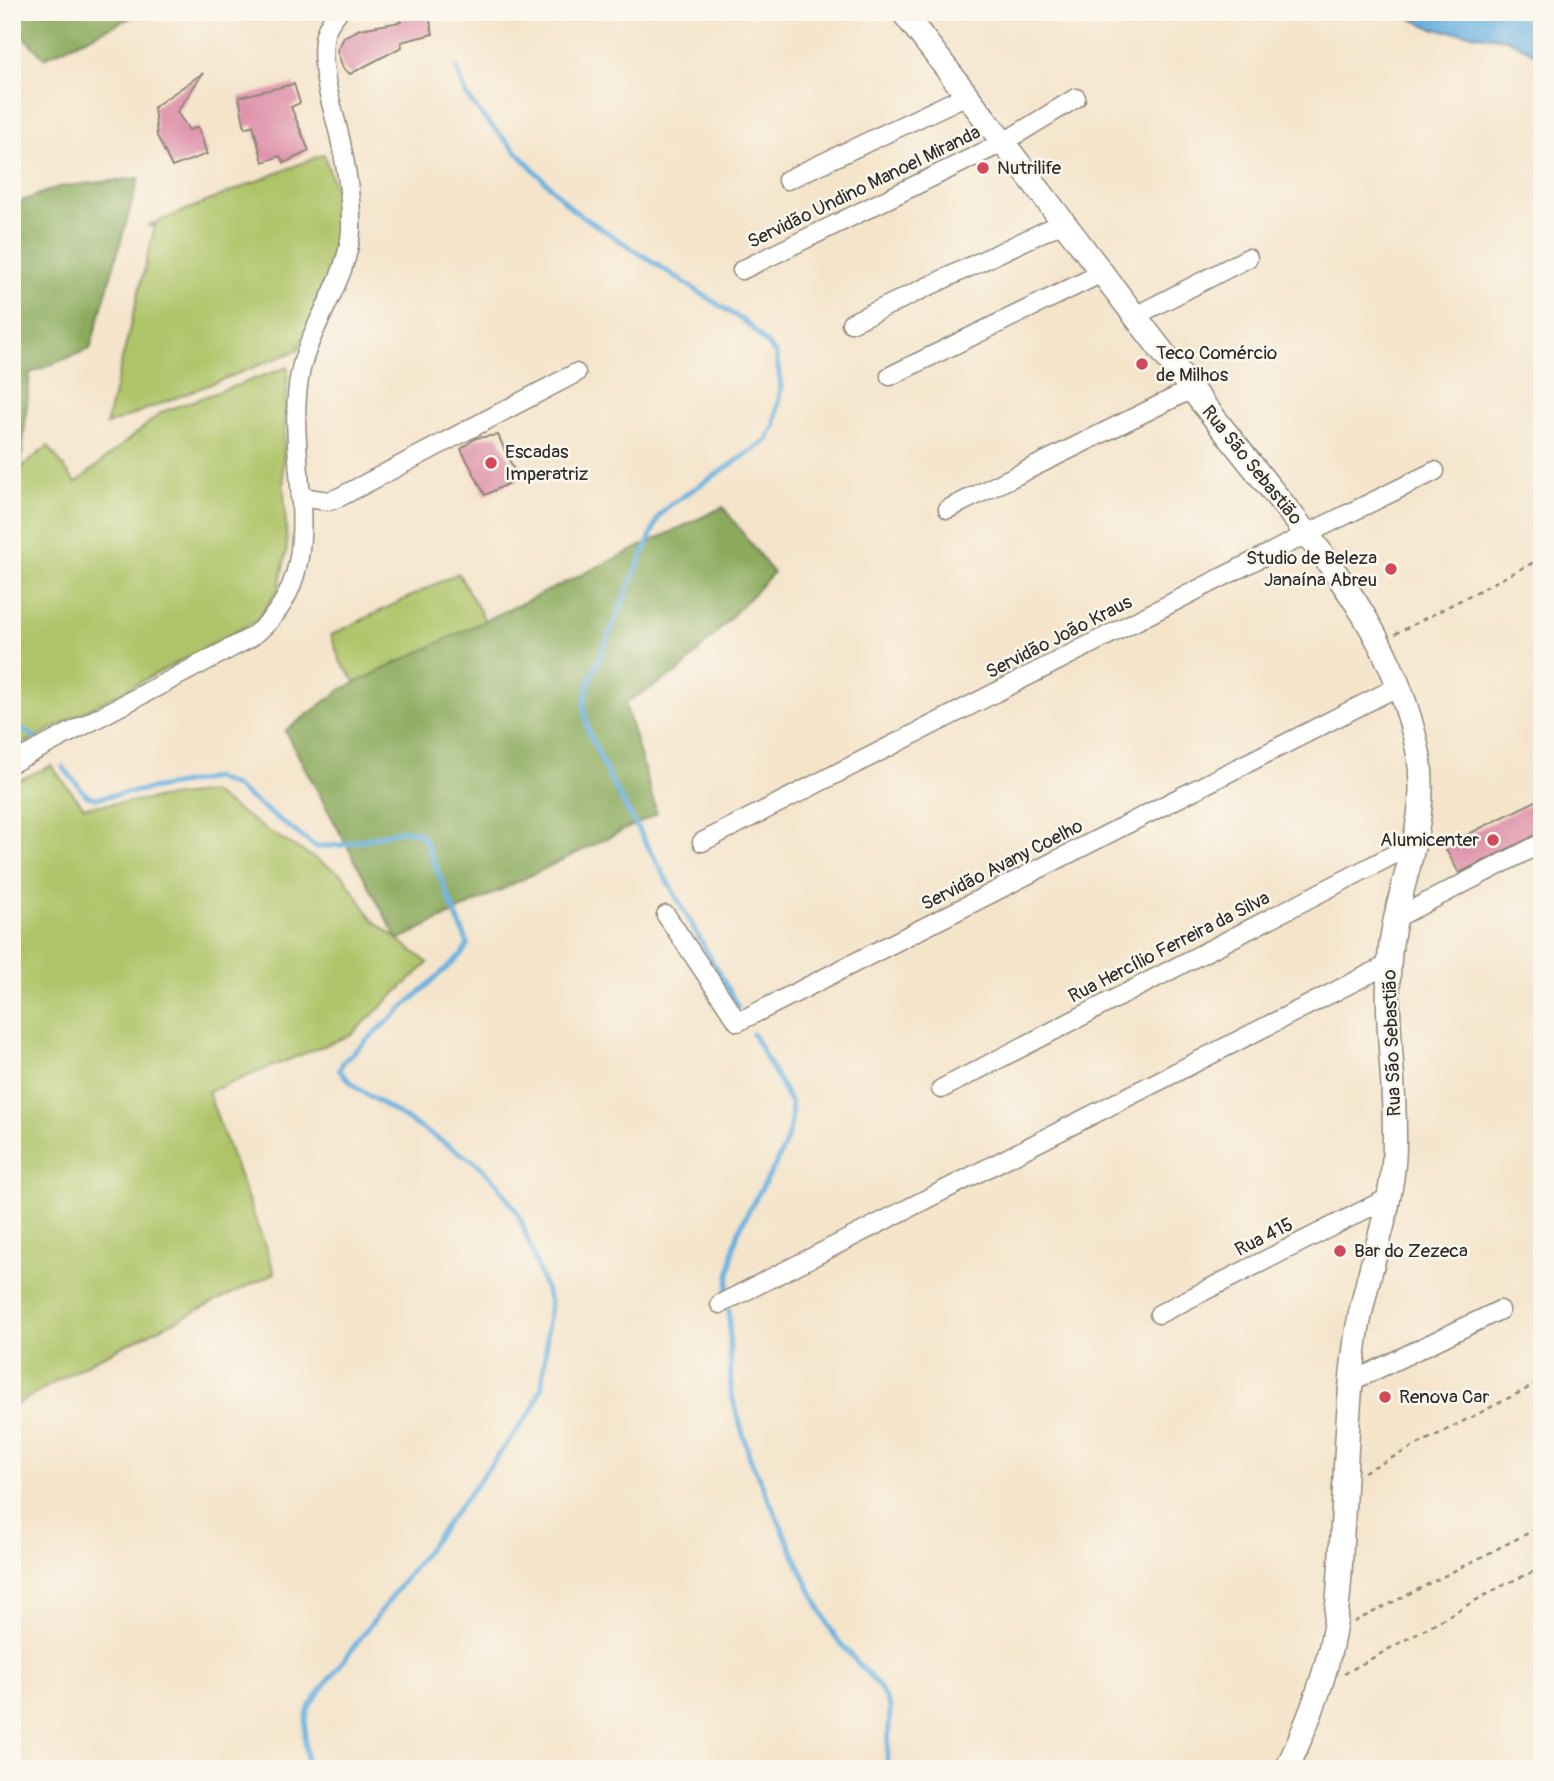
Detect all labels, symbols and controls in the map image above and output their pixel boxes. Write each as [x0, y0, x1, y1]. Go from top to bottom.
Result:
street label: Servidão Undino Manoel Miranda [744, 120, 985, 254]
place label: Nutrilife [997, 156, 1062, 180]
marker: Nutrilife [975, 160, 991, 176]
place label: Teco Comércio de Milhos [1156, 341, 1277, 387]
marker: Teco Comércio de Milhos [1134, 356, 1150, 372]
street label: Rua São Sebastião [1196, 400, 1308, 530]
place label: Escadas Imperatriz [505, 440, 588, 486]
marker: Escadas Imperatriz [483, 455, 499, 471]
place label: Studio de Beleza Janaína Abreu [1246, 546, 1377, 592]
marker: Studio de Beleza Janaína Abreu [1383, 561, 1399, 577]
street label: Servidão João Kraus [982, 590, 1137, 684]
street label: Servidão Avany Coelho [917, 814, 1087, 916]
place label: Alumicenter [1380, 828, 1479, 852]
marker: Alumicenter [1485, 832, 1501, 848]
street label: Rua Hercílio Ferreira da Silva [1064, 886, 1274, 1008]
street label: Rua São Sebastião [1377, 969, 1407, 1117]
street label: Rua 415 [1231, 1212, 1297, 1262]
place label: Bar do Zezeca [1354, 1239, 1468, 1263]
marker: Bar do Zezeca [1332, 1243, 1348, 1259]
place label: Renova Car [1399, 1385, 1489, 1409]
marker: Renova Car [1377, 1389, 1393, 1405]

